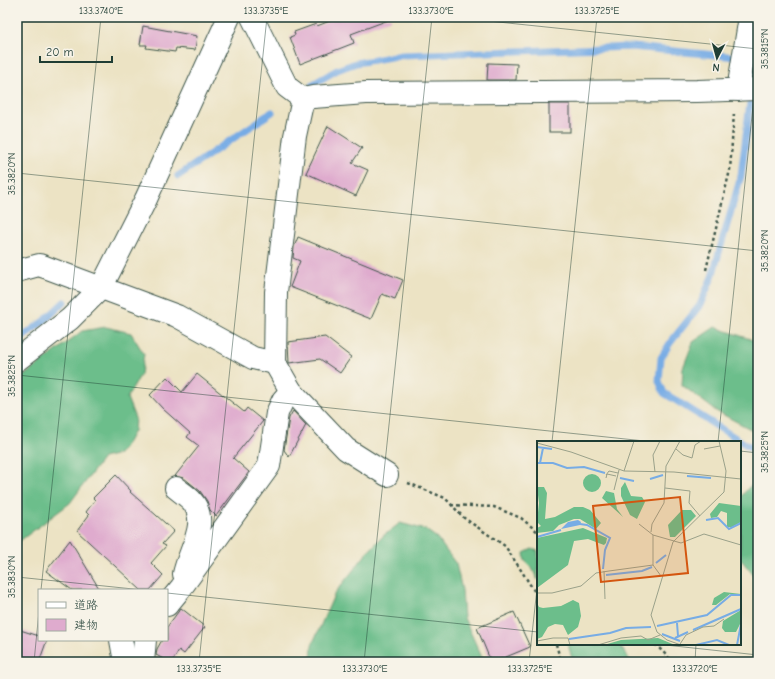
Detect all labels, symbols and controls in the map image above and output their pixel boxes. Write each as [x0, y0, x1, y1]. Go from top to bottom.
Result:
text: 133.3740°E [79, 5, 123, 17]
text: 133.3735°E [244, 5, 288, 17]
text: 133.3730°E [408, 5, 454, 17]
text: 133.3725°E [575, 5, 619, 17]
text: 35.3815°N [759, 29, 771, 69]
scale bar [40, 38, 112, 64]
north arrow [697, 38, 737, 78]
text: 20 m [46, 45, 74, 59]
text: N [712, 61, 720, 74]
text: 35.3820°N [6, 153, 18, 195]
text: 35.3820°N [759, 230, 771, 272]
text: 35.3825°N [6, 355, 18, 397]
text: 35.3825°N [759, 431, 771, 473]
inset map [537, 441, 741, 645]
text: 35.3830°N [6, 556, 18, 598]
legend [38, 589, 168, 641]
text: 道路 [74, 598, 98, 612]
text: 建物 [74, 618, 98, 632]
text: 133.3735°E [177, 663, 221, 675]
text: 133.3730°E [342, 663, 388, 675]
text: 133.3725°E [508, 663, 552, 675]
text: 133.3720°E [672, 663, 718, 675]

